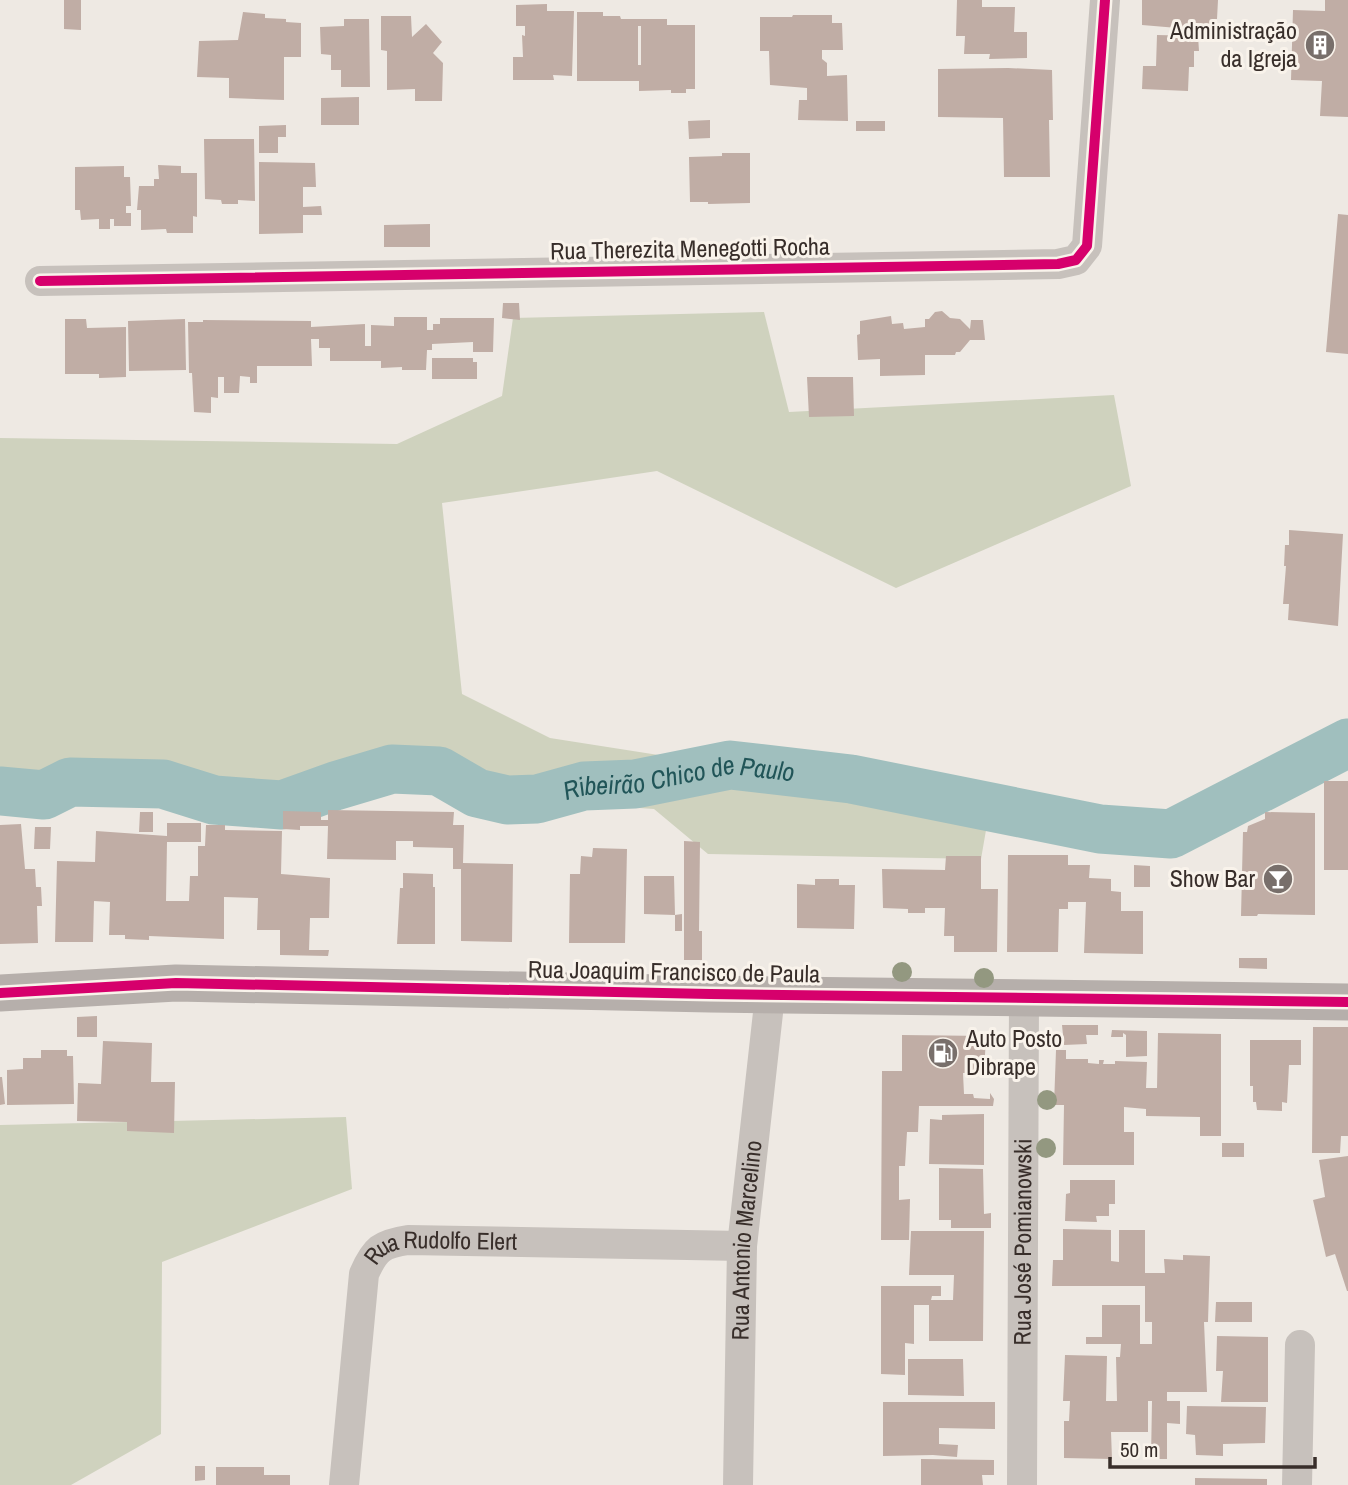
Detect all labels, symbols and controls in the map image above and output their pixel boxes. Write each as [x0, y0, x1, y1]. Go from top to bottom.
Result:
place label: Administração da Igreja [1169, 14, 1297, 74]
building icon: Administração da Igreja [1303, 28, 1337, 62]
street label: Rua Therezita Menegotti Rocha [550, 230, 830, 266]
water label: Ribeirão Chico de Paulo [559, 747, 796, 808]
place label: Show Bar [1170, 862, 1255, 894]
bar icon: Show Bar [1261, 862, 1295, 896]
street label: Rua Joaquim Francisco de Paula [528, 952, 820, 990]
place label: Auto Posto Dibrape [965, 1022, 1062, 1082]
fuel station icon: Auto Posto Dibrape [926, 1036, 960, 1070]
street label: Rua José Pomianowski [1006, 1138, 1038, 1346]
street label: Rua Antonio Marcelino [723, 1139, 769, 1340]
street label: Rua Rudolfo Elert [356, 1223, 518, 1270]
scale bar [1110, 1426, 1315, 1470]
text: 50 m [1120, 1435, 1158, 1464]

